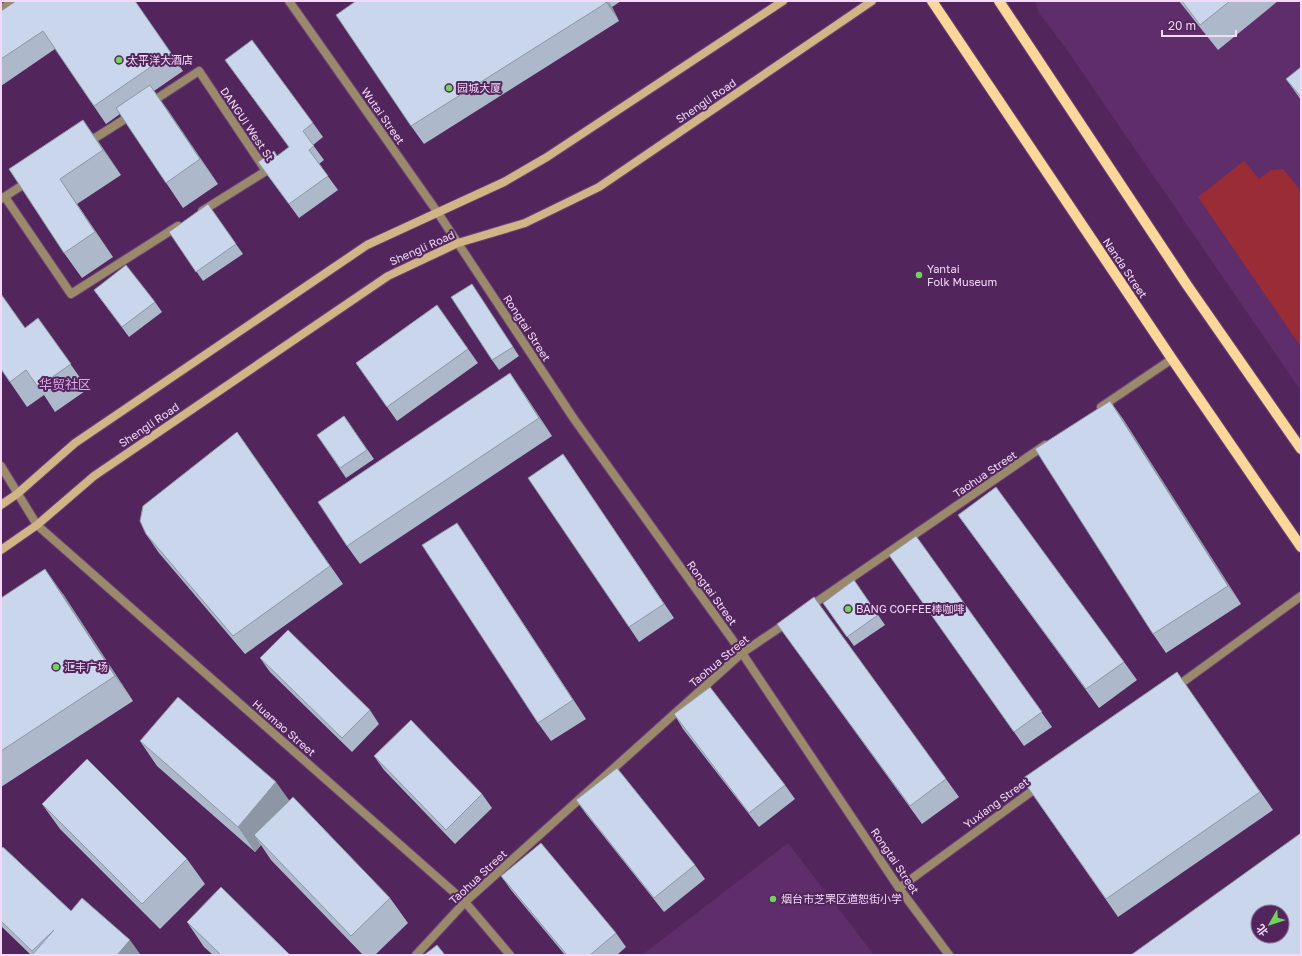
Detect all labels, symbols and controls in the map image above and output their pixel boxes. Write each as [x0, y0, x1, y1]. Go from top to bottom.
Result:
scale bar [1162, 12, 1236, 38]
text: 20 m [1168, 18, 1196, 33]
place label: 太平洋大酒店 [127, 53, 193, 66]
marker: 太平洋大酒店 [114, 55, 124, 65]
street label: Shengli Road [673, 76, 738, 126]
place label: 园城大厦 [457, 81, 501, 94]
marker: 园城大厦 [444, 83, 454, 93]
street label: DANGUI West St [218, 84, 277, 163]
street label: Wutai Street [359, 85, 408, 146]
street label: Shengli Road [387, 227, 456, 268]
street label: Nanda Street [1101, 235, 1150, 300]
place label: Yantai Folk Museum [927, 262, 997, 288]
marker: Yantai Folk Museum [914, 270, 924, 280]
street label: Rongtai Street [501, 292, 554, 363]
district label: 华贸社区 [39, 376, 91, 392]
street label: Shengli Road [116, 400, 181, 450]
street label: Taohua Street [951, 448, 1019, 500]
street label: Rongtai Street [685, 558, 740, 627]
place label: BANG COFFEE棒咖啡 [856, 602, 965, 615]
marker: BANG COFFEE棒咖啡 [843, 604, 853, 614]
street label: Taohua Street [686, 632, 751, 689]
place label: 汇丰广场 [64, 660, 108, 673]
marker: 汇丰广场 [51, 662, 61, 672]
street label: Huamao Street [250, 697, 318, 758]
street label: Yuxiang Street [961, 775, 1031, 831]
street label: Rongtai Street [869, 825, 922, 896]
street label: Taohua Street [446, 847, 509, 906]
place label: 烟台市芝罘区道恕街小学 [781, 892, 902, 905]
marker: 烟台市芝罘区道恕街小学 [768, 894, 778, 904]
north arrow [1250, 904, 1290, 944]
text: 北 [1253, 922, 1270, 939]

